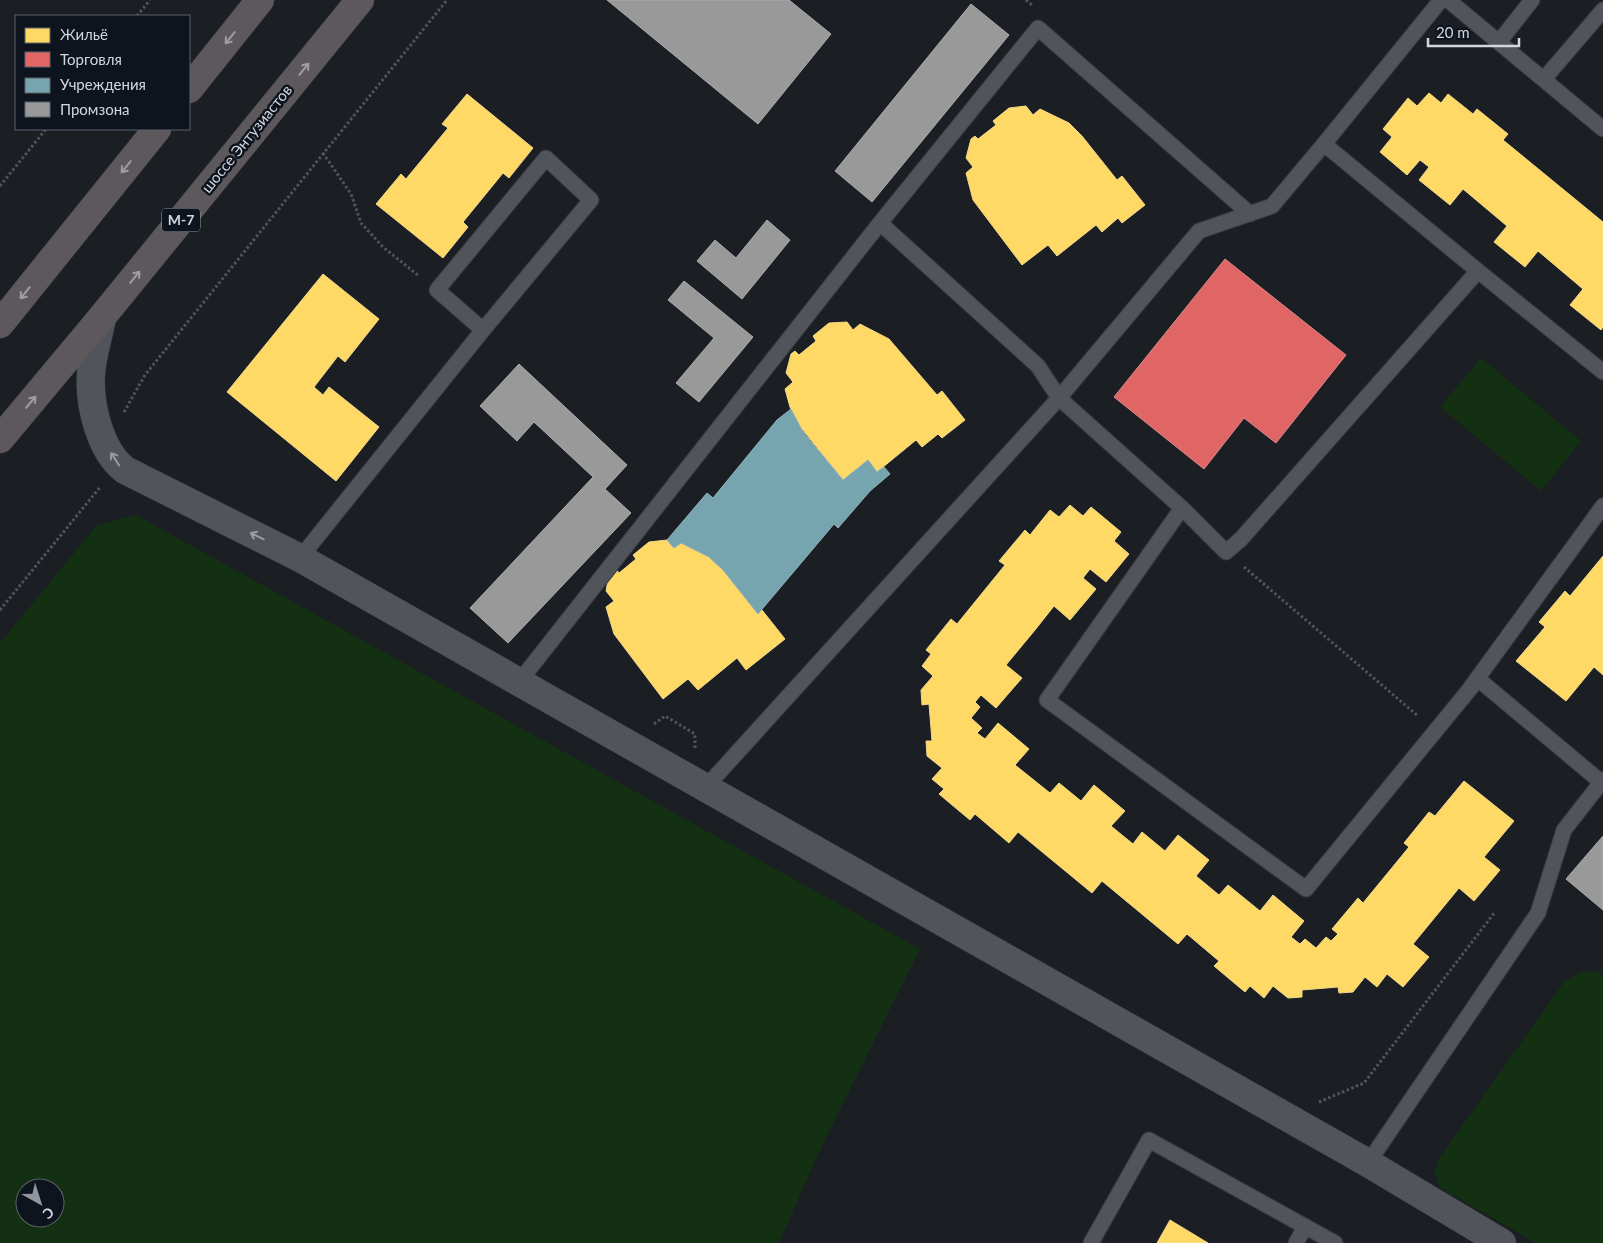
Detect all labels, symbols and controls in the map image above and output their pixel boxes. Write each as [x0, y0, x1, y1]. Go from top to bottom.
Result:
legend [15, 15, 190, 130]
scale bar [1428, 15, 1519, 47]
text: 20 m [1436, 23, 1470, 41]
text: Жильё [60, 25, 108, 43]
one-way arrow [224, 31, 235, 44]
text: Торговля [60, 50, 122, 68]
one-way arrow [298, 63, 309, 76]
text: Учреждения [60, 75, 146, 93]
street label: шоссе Энтузиастов [197, 81, 295, 196]
text: Промзона [60, 100, 130, 118]
one-way arrow [121, 160, 132, 173]
road number: М-7 [162, 208, 200, 232]
one-way arrow [130, 270, 141, 283]
one-way arrow [19, 287, 30, 300]
one-way arrow [26, 395, 37, 408]
one-way arrow [110, 452, 120, 466]
one-way arrow [250, 531, 265, 540]
north arrow [15, 1178, 65, 1228]
text: С [39, 1204, 57, 1223]

